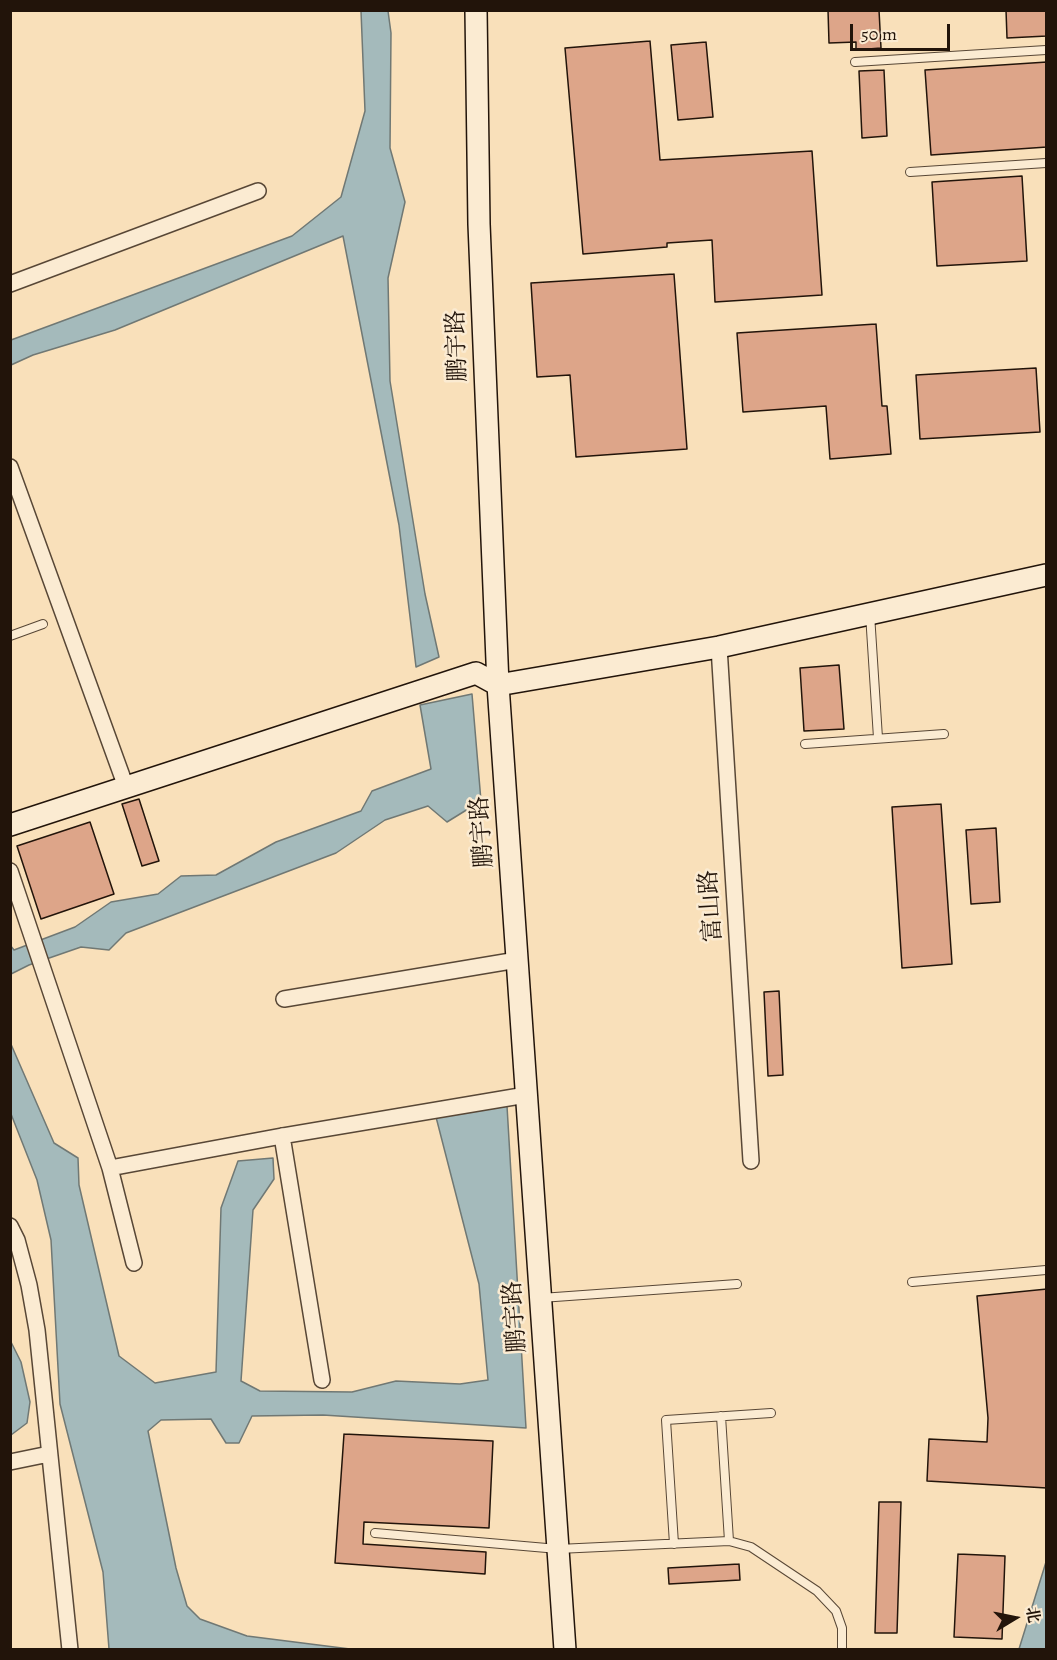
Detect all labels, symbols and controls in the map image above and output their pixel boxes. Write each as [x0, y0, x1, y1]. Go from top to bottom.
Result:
scale bar [853, 12, 954, 50]
text: 50 m [861, 22, 897, 46]
street label: 鹏宇路 [442, 310, 474, 382]
street label: 鹏宇路 [466, 795, 500, 869]
street label: 富山路 [695, 869, 729, 943]
street label: 鹏宇路 [499, 1280, 533, 1354]
north arrow [985, 1588, 1045, 1648]
text: 北 [1021, 1605, 1045, 1625]

